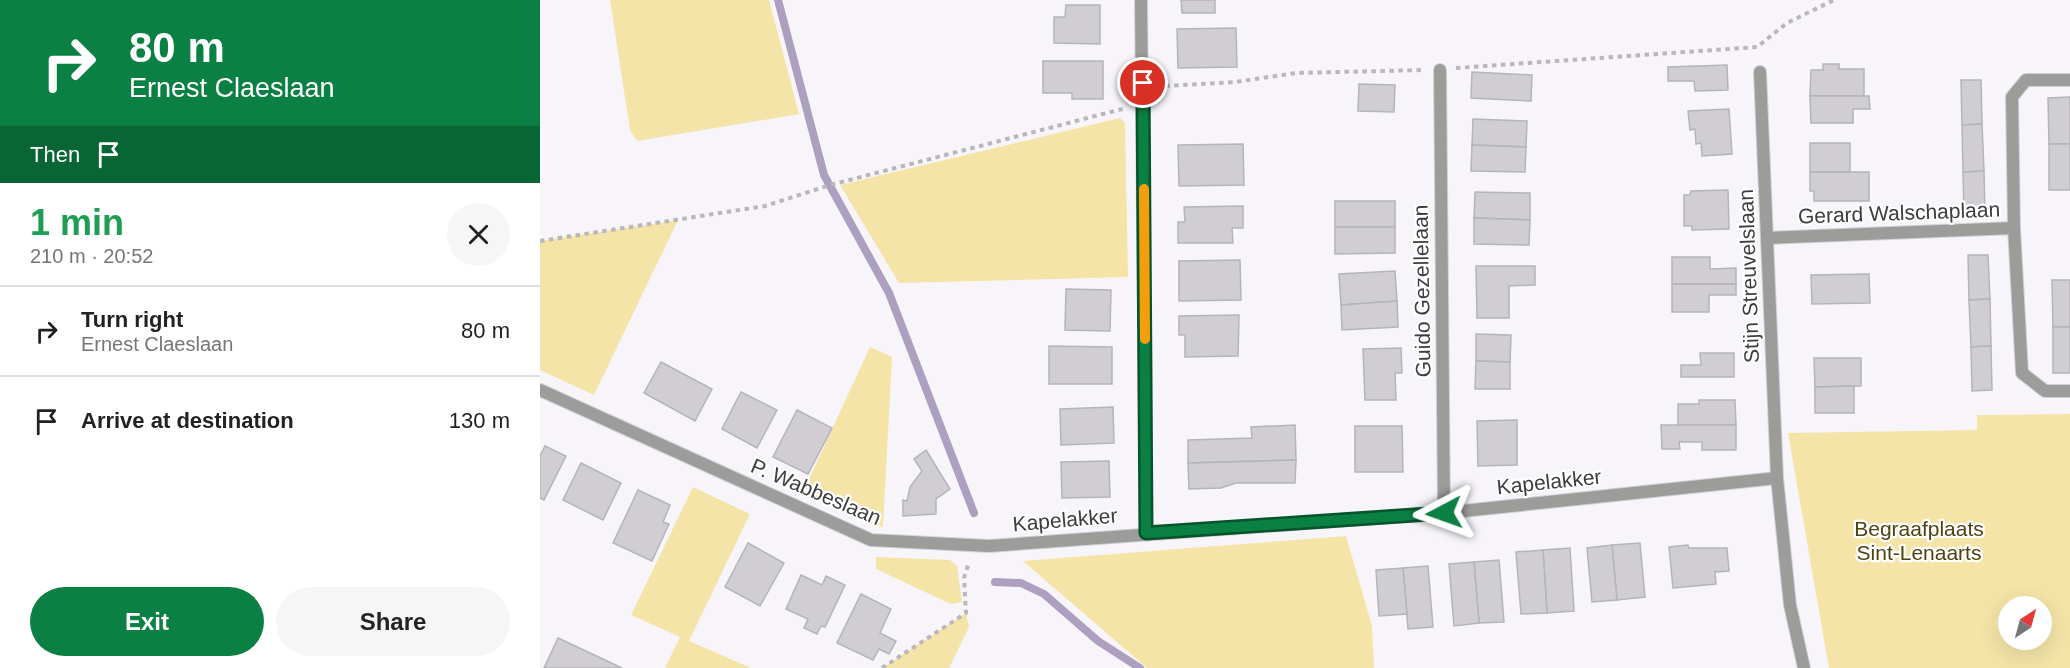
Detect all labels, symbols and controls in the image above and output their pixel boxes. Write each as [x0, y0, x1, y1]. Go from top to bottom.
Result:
icon: right [30, 24, 108, 102]
text: 80 m [129, 24, 225, 71]
pin [1117, 57, 1168, 108]
icon: arrive [1126, 66, 1159, 99]
text: Ernest Claeslaan [129, 73, 335, 103]
icon: arrive [92, 138, 125, 171]
text: Then [30, 142, 80, 167]
street label: Stijn Streuvelslaan [1734, 189, 1763, 363]
street label: Gerard Walschaplaan [1797, 197, 2000, 228]
text: 1 min [30, 202, 124, 243]
button: close [447, 203, 510, 266]
street label: Guido Gezellelaan [1408, 204, 1435, 378]
text: 210 m · 20:52 [30, 245, 153, 267]
text: Turn right [81, 307, 183, 332]
icon: right [30, 315, 63, 348]
text: 80 m [461, 318, 510, 343]
text: Ernest Claeslaan [81, 333, 233, 355]
icon: arrive [30, 405, 63, 438]
text: Arrive at destination [81, 408, 294, 433]
text: 130 m [449, 408, 510, 433]
street label: P. Wabbeslaan [748, 454, 885, 529]
street label: Kapelakker [1496, 465, 1602, 498]
position arrow [1412, 481, 1476, 545]
street label: Kapelakker [1012, 503, 1118, 536]
park label: Begraafplaats Sint-Lenaarts [1854, 517, 1984, 564]
button: Exit [30, 587, 264, 656]
button: Share [276, 587, 510, 656]
north arrow [1998, 596, 2052, 650]
map controls [1998, 596, 2052, 650]

